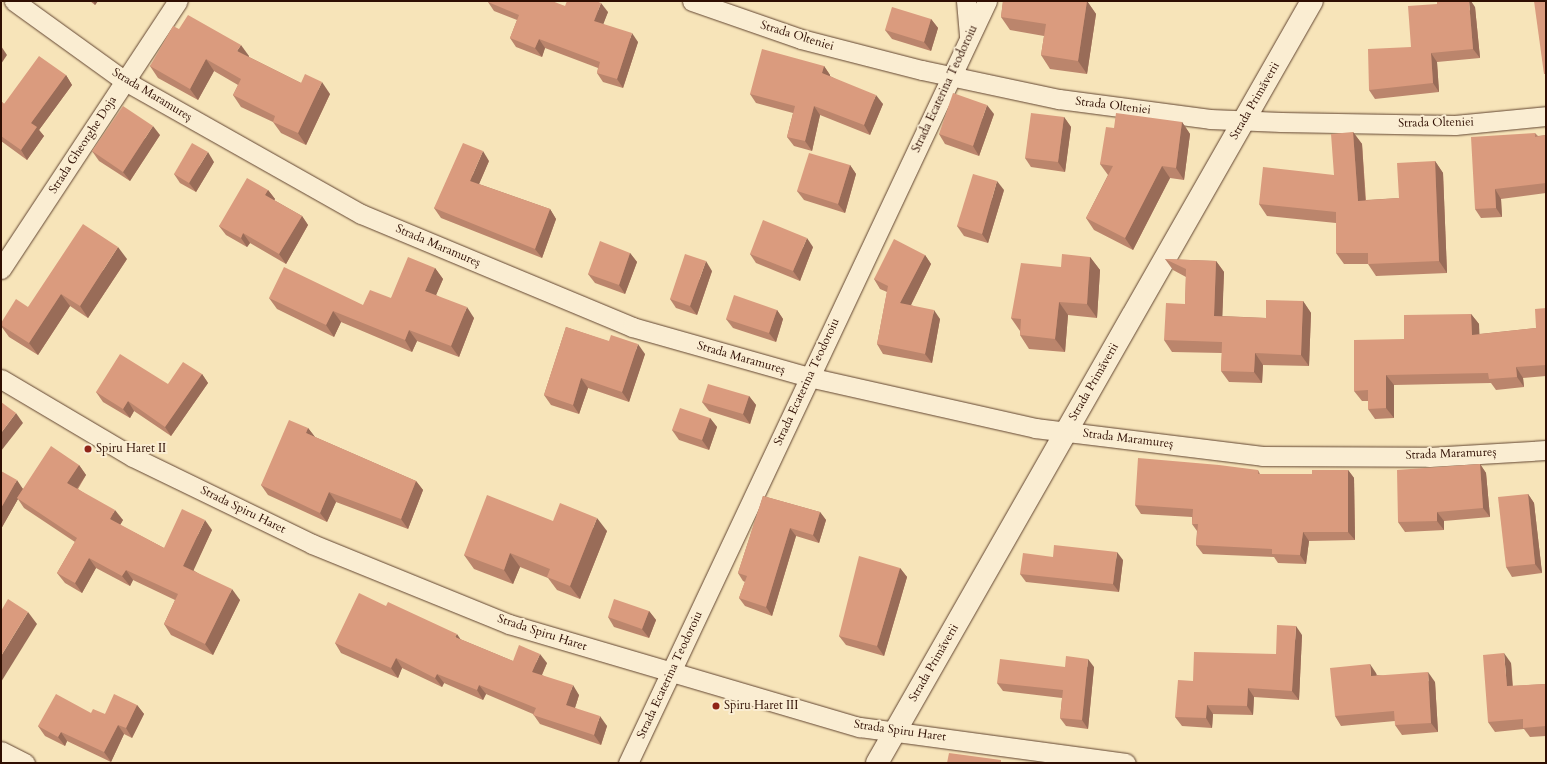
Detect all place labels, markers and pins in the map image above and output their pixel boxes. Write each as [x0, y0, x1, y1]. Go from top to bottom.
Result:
place label: Spiru Haret II [96, 442, 166, 456]
marker: Spiru Haret II [83, 444, 93, 454]
place label: Spiru Haret III [724, 699, 798, 713]
marker: Spiru Haret III [711, 701, 721, 711]

